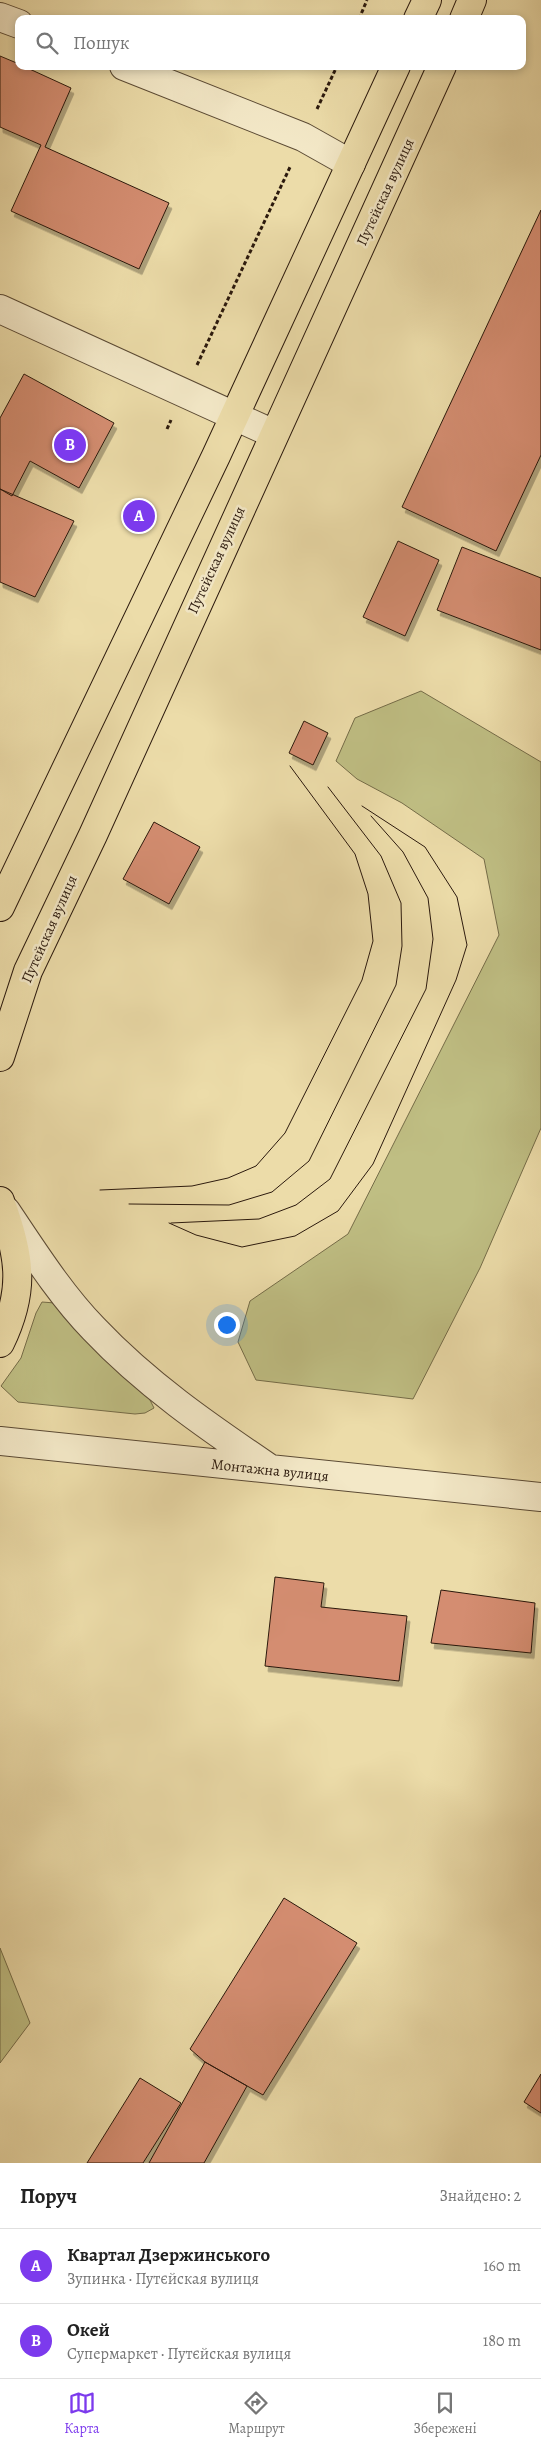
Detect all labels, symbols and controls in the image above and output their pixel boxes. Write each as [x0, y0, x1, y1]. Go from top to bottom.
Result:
search box [15, 15, 526, 70]
icon: search [33, 29, 61, 57]
text: Пошук [73, 30, 130, 56]
street label: Путєйская вулиця [351, 135, 419, 249]
pin: B [54, 426, 86, 464]
pin: A [123, 497, 155, 535]
street label: Путєйская вулиця [182, 503, 250, 617]
street label: Путєйская вулиця [16, 872, 82, 986]
your location [214, 1312, 240, 1338]
street label: Монтажна вулиця [210, 1454, 330, 1486]
text: Поруч [20, 2182, 77, 2210]
text: Знайдено: 2 [440, 2185, 521, 2207]
text: Квартал Дзержинського [67, 2242, 270, 2268]
text: A [31, 2255, 41, 2277]
text: 160 m [483, 2255, 521, 2277]
text: Зупинка · Путєйская вулиця [67, 2268, 259, 2290]
text: Окей [67, 2317, 110, 2343]
text: B [31, 2330, 41, 2352]
text: 180 m [483, 2330, 521, 2352]
text: Супермаркет · Путєйская вулиця [67, 2343, 291, 2365]
tab: Карта [64, 2389, 100, 2438]
tab: Маршрут [228, 2389, 285, 2438]
tab: Збережені [413, 2389, 477, 2438]

